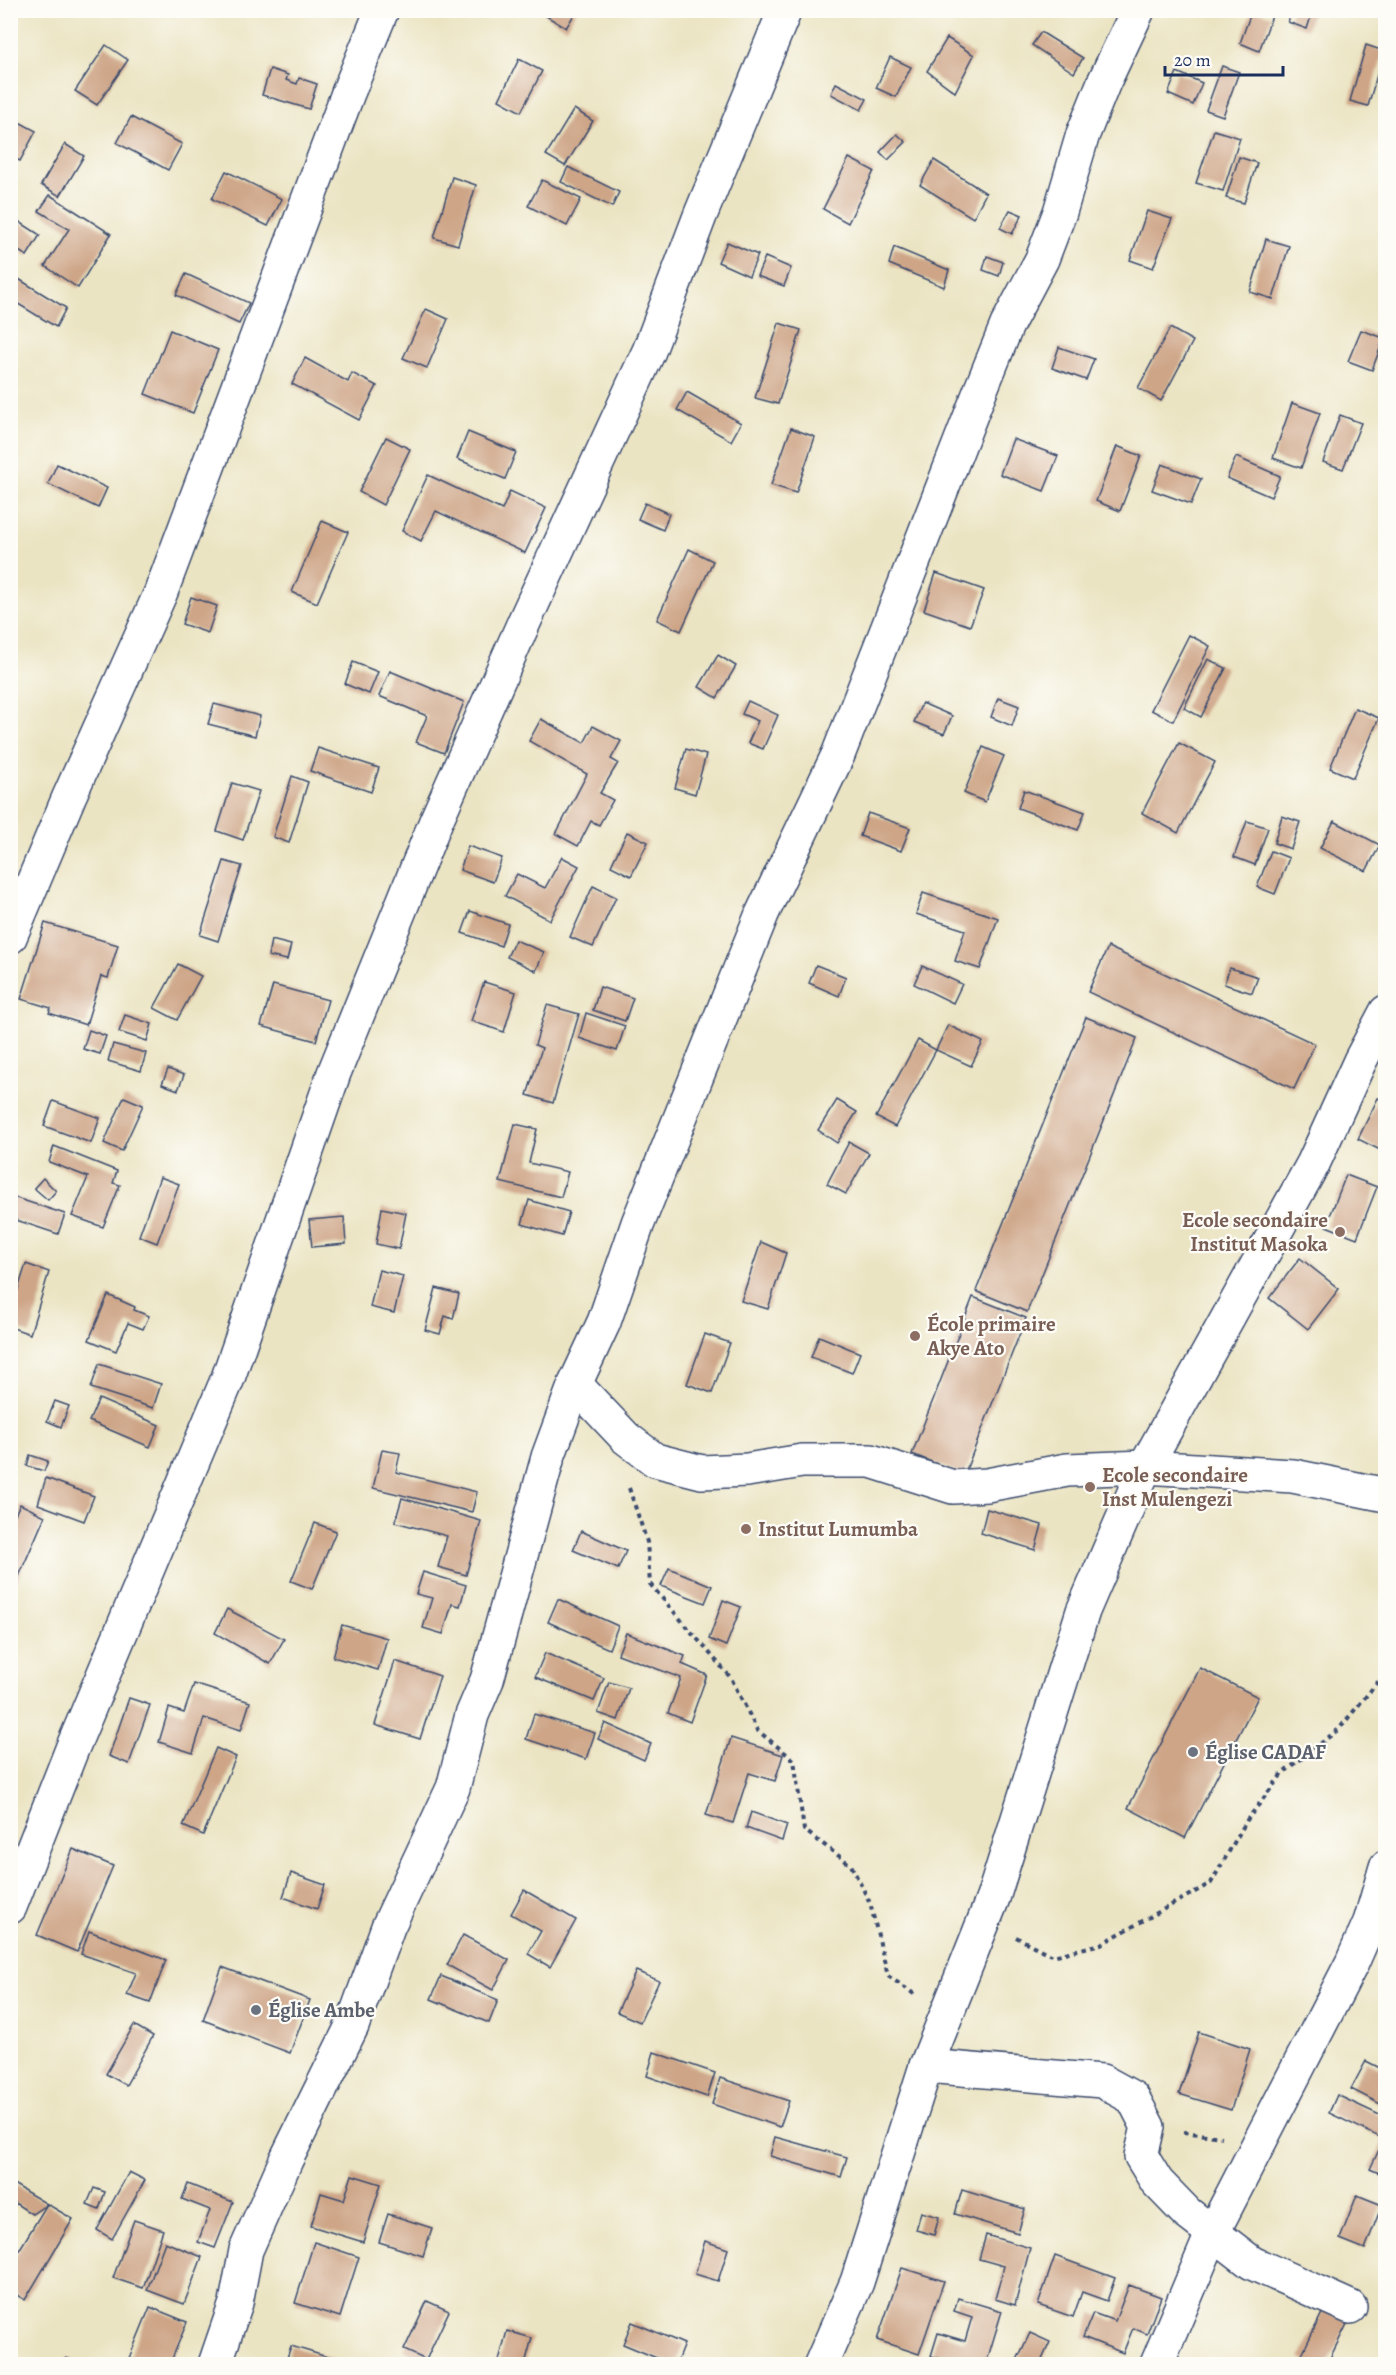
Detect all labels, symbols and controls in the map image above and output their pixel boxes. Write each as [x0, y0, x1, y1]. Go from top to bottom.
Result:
scale bar [1165, 39, 1284, 77]
text: 20 m [1174, 48, 1211, 72]
place label: Ecole secondaire Institut Masoka [1182, 1206, 1329, 1258]
marker: Ecole secondaire Institut Masoka [1333, 1225, 1347, 1239]
place label: École primaire Akye Ato [926, 1310, 1056, 1362]
marker: École primaire Akye Ato [908, 1329, 922, 1343]
place label: Ecole secondaire Inst Mulengezi [1102, 1461, 1248, 1513]
marker: Ecole secondaire Inst Mulengezi [1083, 1480, 1097, 1494]
place label: Institut Lumumba [758, 1515, 919, 1543]
marker: Institut Lumumba [739, 1522, 753, 1536]
place label: Église CADAF [1205, 1738, 1327, 1766]
marker: Église CADAF [1186, 1745, 1200, 1759]
place label: Église Ambe [268, 1996, 375, 2024]
marker: Église Ambe [249, 2003, 263, 2017]

